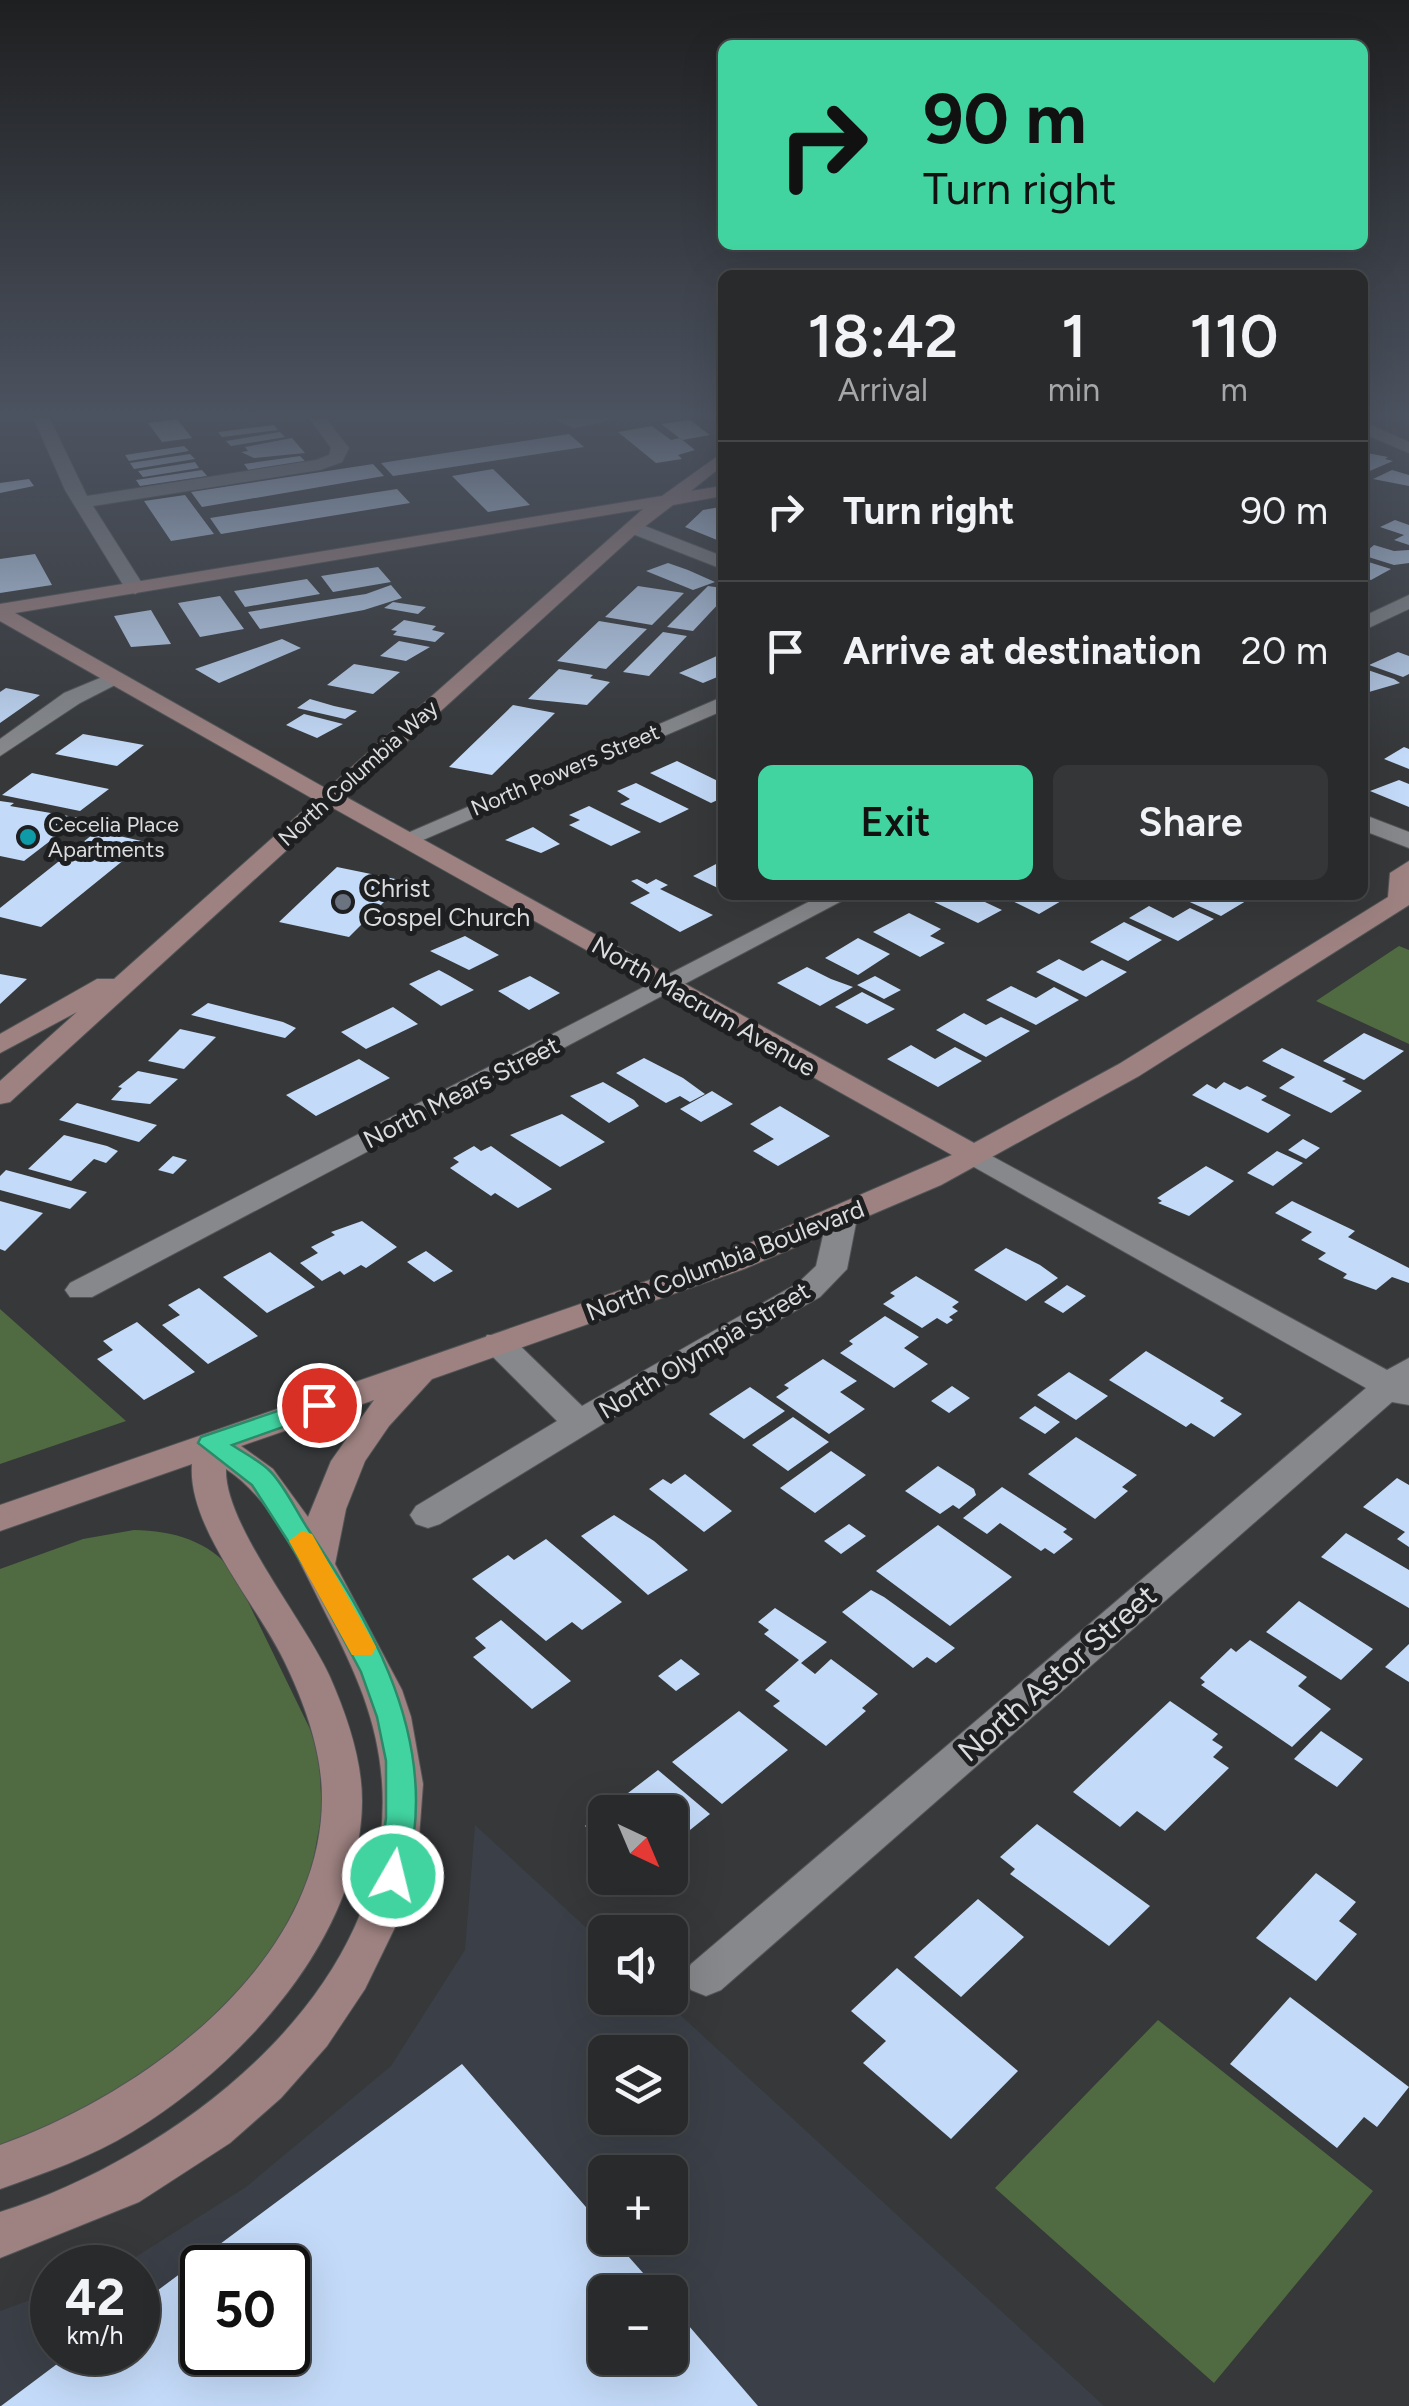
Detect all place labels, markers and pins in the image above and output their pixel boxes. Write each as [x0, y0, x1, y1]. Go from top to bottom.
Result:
place label: Cecelia Place Apartments [48, 811, 179, 863]
marker: Cecelia Place Apartments [17, 826, 39, 848]
place label: Christ Gospel Church [363, 873, 530, 932]
marker: Christ Gospel Church [332, 891, 354, 913]
pin [277, 1363, 362, 1448]

